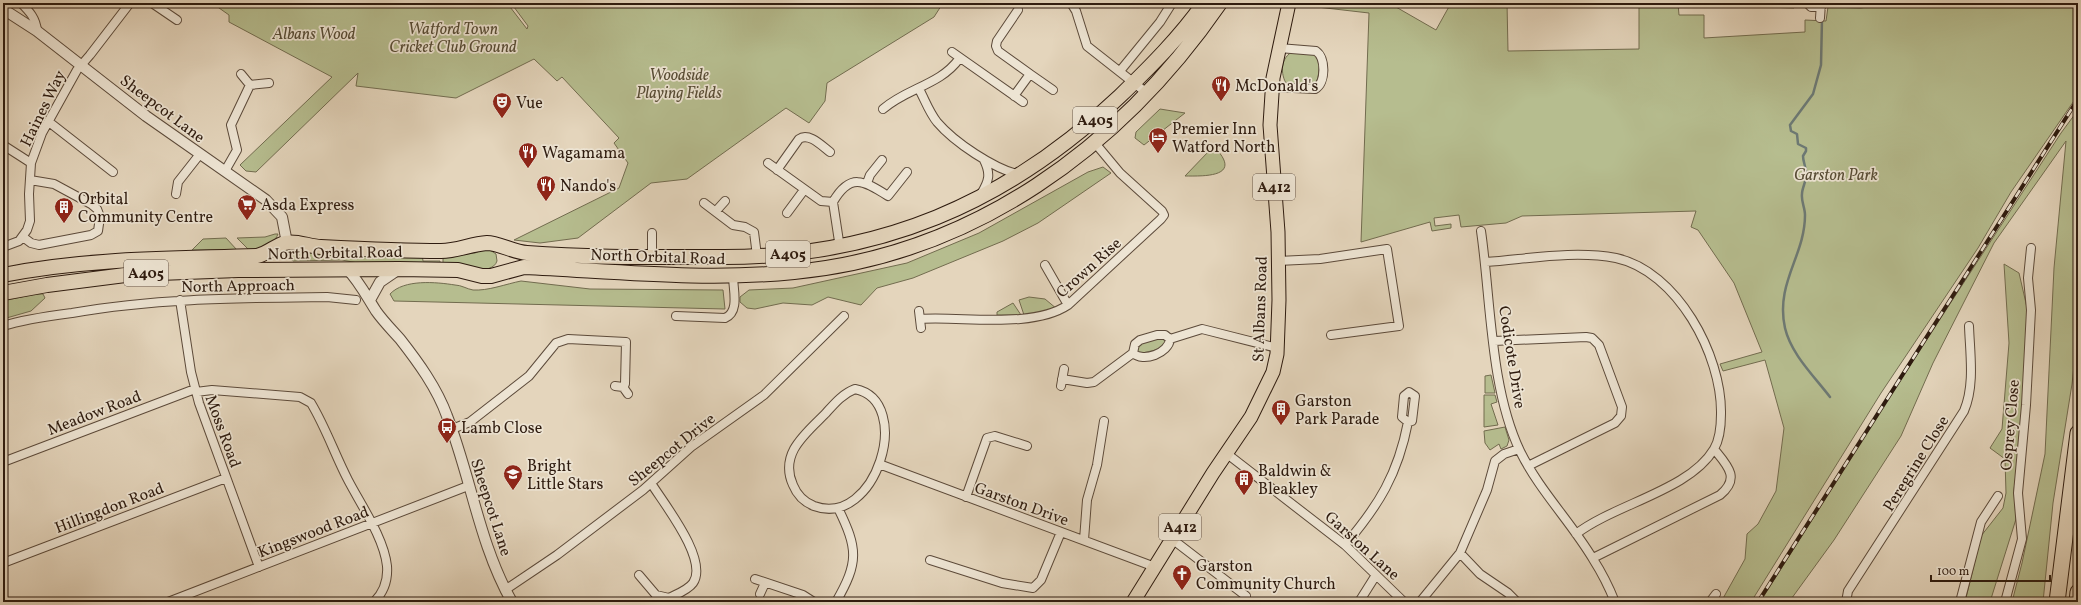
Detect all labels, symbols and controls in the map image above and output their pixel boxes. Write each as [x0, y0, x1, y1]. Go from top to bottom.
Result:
park label: Watford Town Cricket Club Ground [389, 19, 517, 59]
park label: Albans Wood [272, 24, 356, 46]
park label: Woodside Playing Fields [636, 65, 722, 105]
street label: Haines Way [16, 67, 72, 151]
street label: Sheepcot Lane [115, 70, 209, 149]
restaurant icon: McDonald's [1210, 74, 1232, 102]
place label: McDonald's [1235, 76, 1318, 98]
theatre icon: Vue [491, 91, 513, 119]
place label: Vue [516, 93, 543, 115]
road number: A405 [1073, 107, 1117, 133]
place label: Premier Inn Watford North [1172, 119, 1275, 159]
hotel icon: Premier Inn Watford North [1147, 126, 1169, 154]
restaurant icon: Wagamama [517, 141, 539, 169]
place label: Wagamama [542, 143, 625, 165]
park label: Garston Park [1794, 165, 1879, 187]
restaurant icon: Nando's [535, 174, 557, 202]
road number: A412 [1253, 174, 1295, 200]
place label: Nando's [560, 176, 616, 198]
place label: Orbital Community Centre [78, 189, 213, 229]
supermarket icon: Asda Express [236, 193, 258, 221]
place label: Asda Express [261, 195, 355, 217]
building icon: Orbital Community Centre [53, 196, 75, 224]
street label: Crown Rise [1052, 233, 1127, 304]
road number: A405 [766, 241, 810, 267]
street label: North Orbital Road [267, 242, 403, 266]
street label: North Orbital Road [590, 245, 726, 271]
street label: St Albans Road [1248, 256, 1274, 362]
road number: A405 [124, 260, 168, 286]
street label: North Approach [181, 275, 295, 299]
street label: Codicote Drive [1492, 304, 1530, 410]
street label: Osprey Close [1996, 379, 2026, 472]
street label: Meadow Road [45, 386, 145, 442]
place label: Garston Park Parade [1295, 391, 1379, 431]
street label: Moss Road [199, 392, 245, 471]
building icon: Garston Park Parade [1270, 398, 1292, 426]
street label: Sheepcot Drive [624, 409, 720, 493]
street label: Peregrine Close [1878, 412, 1955, 516]
bus stop icon: Lamb Close [436, 416, 458, 444]
place label: Lamb Close [461, 418, 542, 440]
street label: Sheepcot Lane [464, 456, 516, 559]
place label: Bright Little Stars [527, 456, 604, 496]
place label: Baldwin & Bleakley [1258, 461, 1332, 501]
school or university icon: Bright Little Stars [502, 463, 524, 491]
building icon: Baldwin & Bleakley [1233, 468, 1255, 496]
street label: Hillingdon Road [52, 478, 168, 540]
street label: Garston Drive [971, 478, 1072, 532]
street label: Kingswood Road [255, 502, 373, 564]
street label: Garston Lane [1319, 507, 1404, 586]
road number: A412 [1159, 514, 1201, 540]
place label: Garston Community Church [1196, 556, 1336, 596]
scale bar [1931, 557, 2050, 583]
church icon: Garston Community Church [1171, 563, 1193, 591]
text: 100 m [1937, 564, 1970, 580]

